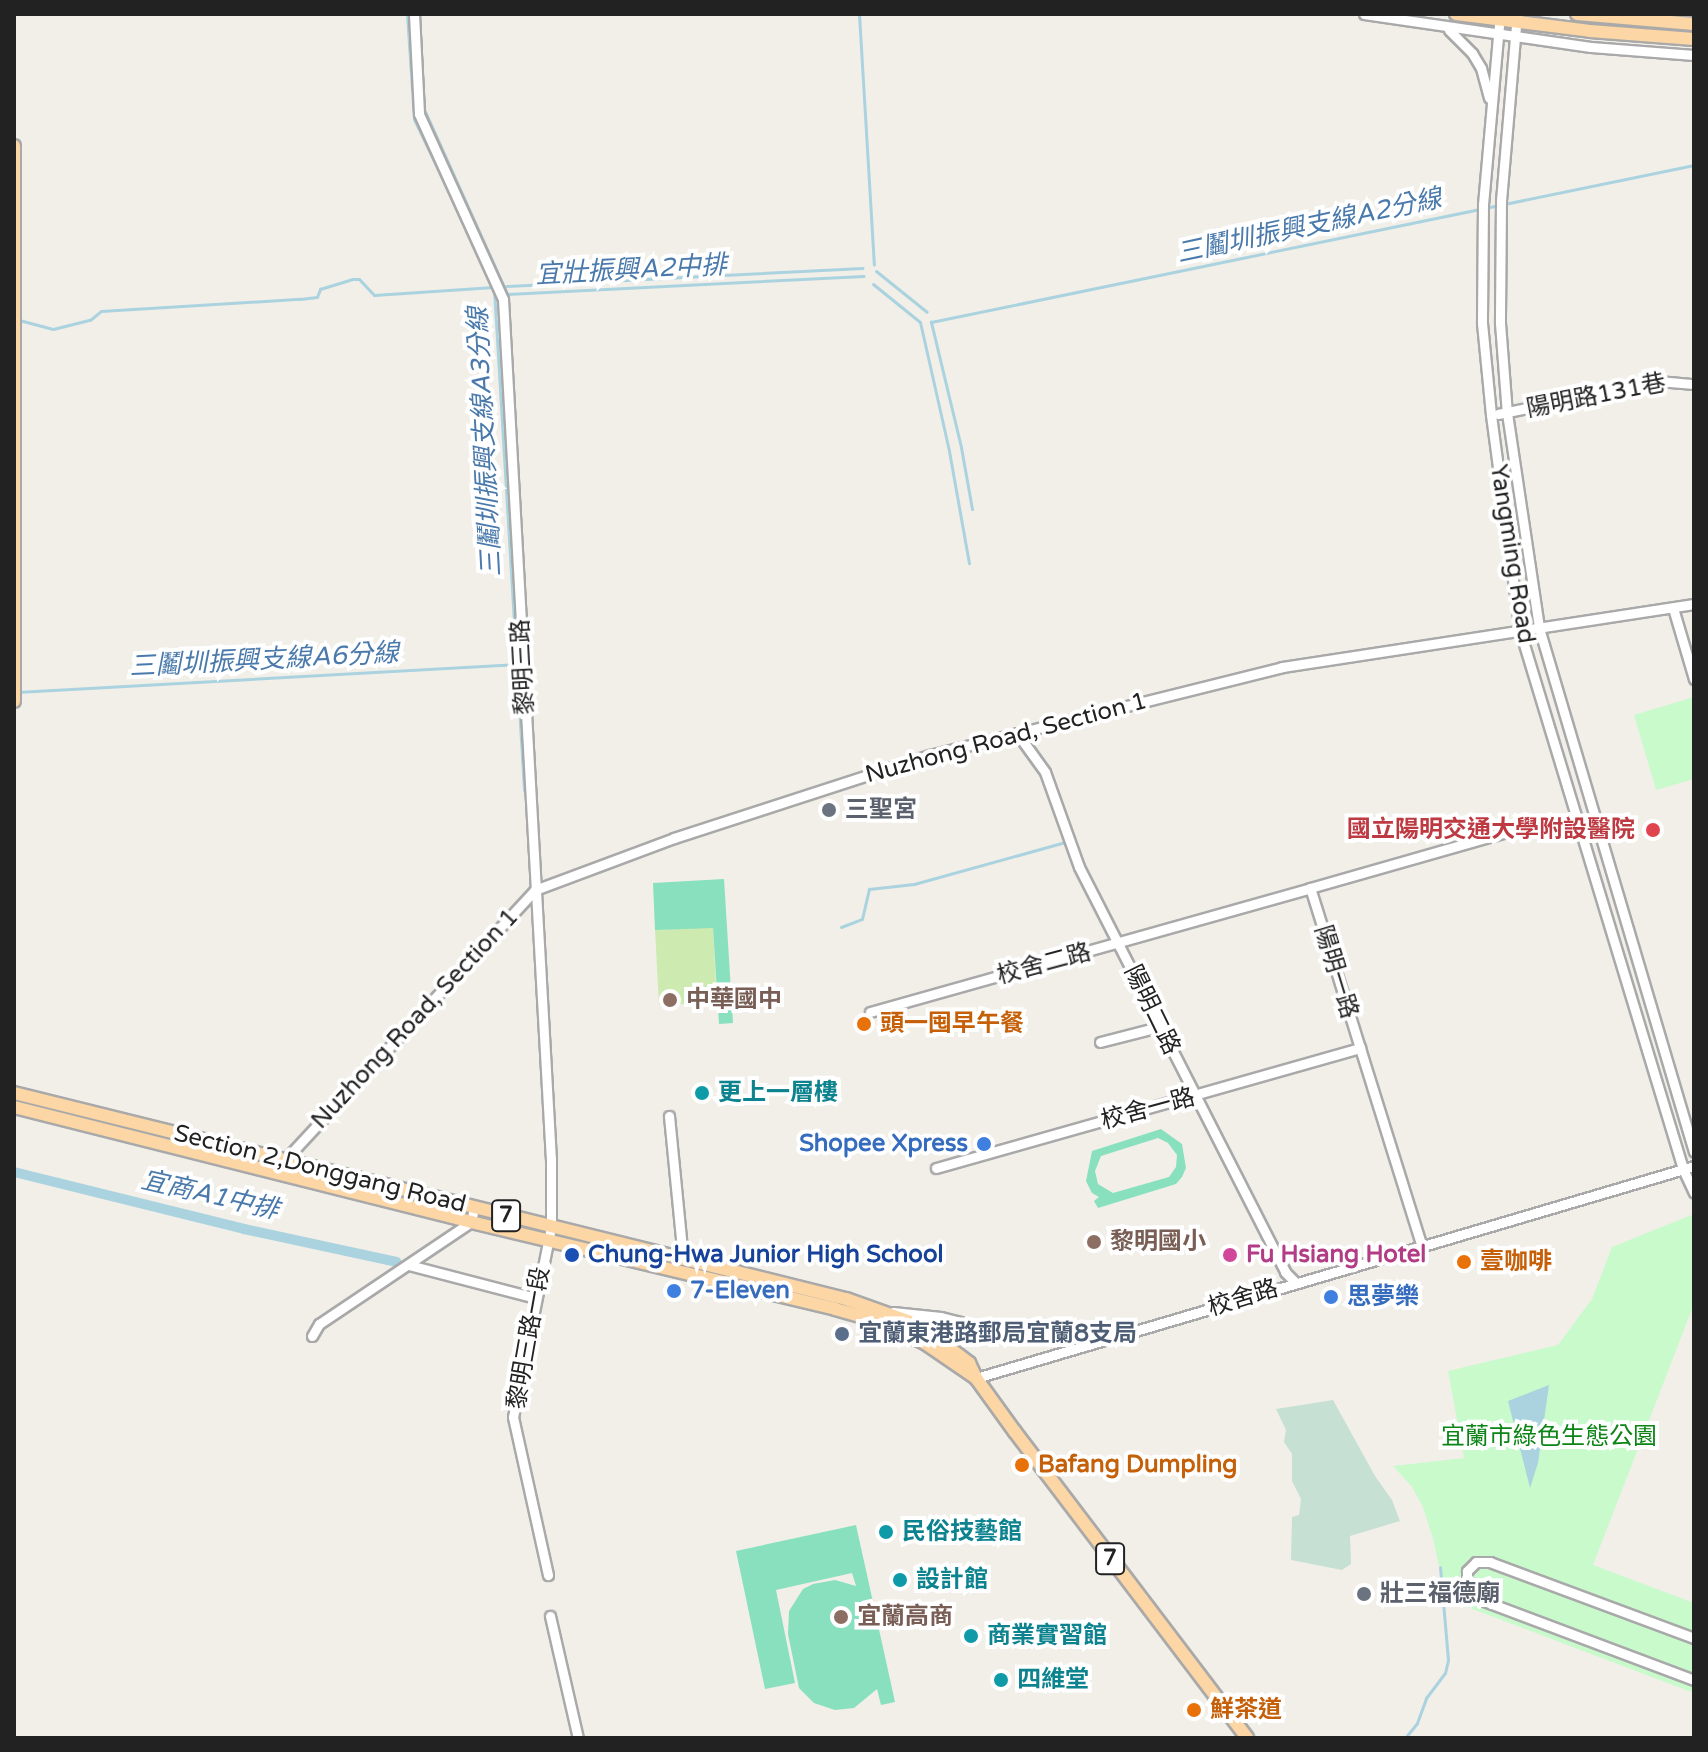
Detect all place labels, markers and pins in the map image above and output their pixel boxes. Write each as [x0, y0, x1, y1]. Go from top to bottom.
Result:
place label: 三聖宮 [845, 796, 917, 824]
marker: 三聖宮 [820, 801, 838, 819]
place label: 國立陽明交通大學附設醫院 [1347, 816, 1635, 844]
marker: 國立陽明交通大學附設醫院 [1642, 819, 1664, 841]
place label: 中華國中 [686, 986, 782, 1014]
marker: 中華國中 [661, 991, 679, 1009]
place label: 頭一囤早午餐 [880, 1010, 1024, 1038]
marker: 頭一囤早午餐 [855, 1015, 873, 1033]
place label: 更上一層樓 [718, 1079, 838, 1107]
marker: 更上一層樓 [693, 1084, 711, 1102]
place label: Shopee Xpress [799, 1130, 968, 1158]
marker: Shopee Xpress [975, 1135, 993, 1153]
place label: 黎明國小 [1110, 1228, 1206, 1256]
marker: 黎明國小 [1085, 1233, 1103, 1251]
place label: Chung-Hwa Junior High School [588, 1241, 943, 1269]
place label: Fu Hsiang Hotel [1246, 1241, 1426, 1269]
marker: Chung-Hwa Junior High School [563, 1246, 581, 1264]
marker: Fu Hsiang Hotel [1221, 1246, 1239, 1264]
place label: 壹咖啡 [1480, 1248, 1552, 1276]
marker: 壹咖啡 [1455, 1253, 1473, 1271]
place label: 7-Eleven [690, 1277, 790, 1305]
marker: 7-Eleven [665, 1282, 683, 1300]
place label: 思夢樂 [1347, 1283, 1419, 1311]
marker: 思夢樂 [1322, 1288, 1340, 1306]
place label: 宜蘭東港路郵局宜蘭8支局 [858, 1320, 1137, 1348]
marker: 宜蘭東港路郵局宜蘭8支局 [833, 1325, 851, 1343]
place label: Bafang Dumpling [1038, 1451, 1237, 1479]
marker: Bafang Dumpling [1013, 1456, 1031, 1474]
place label: 民俗技藝館 [902, 1518, 1022, 1546]
marker: 民俗技藝館 [877, 1523, 895, 1541]
place label: 設計館 [916, 1566, 988, 1594]
marker: 設計館 [891, 1571, 909, 1589]
place label: 壯三福德廟 [1380, 1580, 1500, 1608]
marker: 壯三福德廟 [1355, 1585, 1373, 1603]
place label: 宜蘭高商 [857, 1603, 953, 1631]
marker: 宜蘭高商 [832, 1608, 850, 1626]
place label: 商業實習館 [987, 1622, 1107, 1650]
marker: 商業實習館 [962, 1627, 980, 1645]
place label: 四維堂 [1017, 1666, 1089, 1694]
marker: 四維堂 [992, 1671, 1010, 1689]
place label: 鮮茶道 [1210, 1696, 1282, 1724]
marker: 鮮茶道 [1185, 1701, 1203, 1719]

